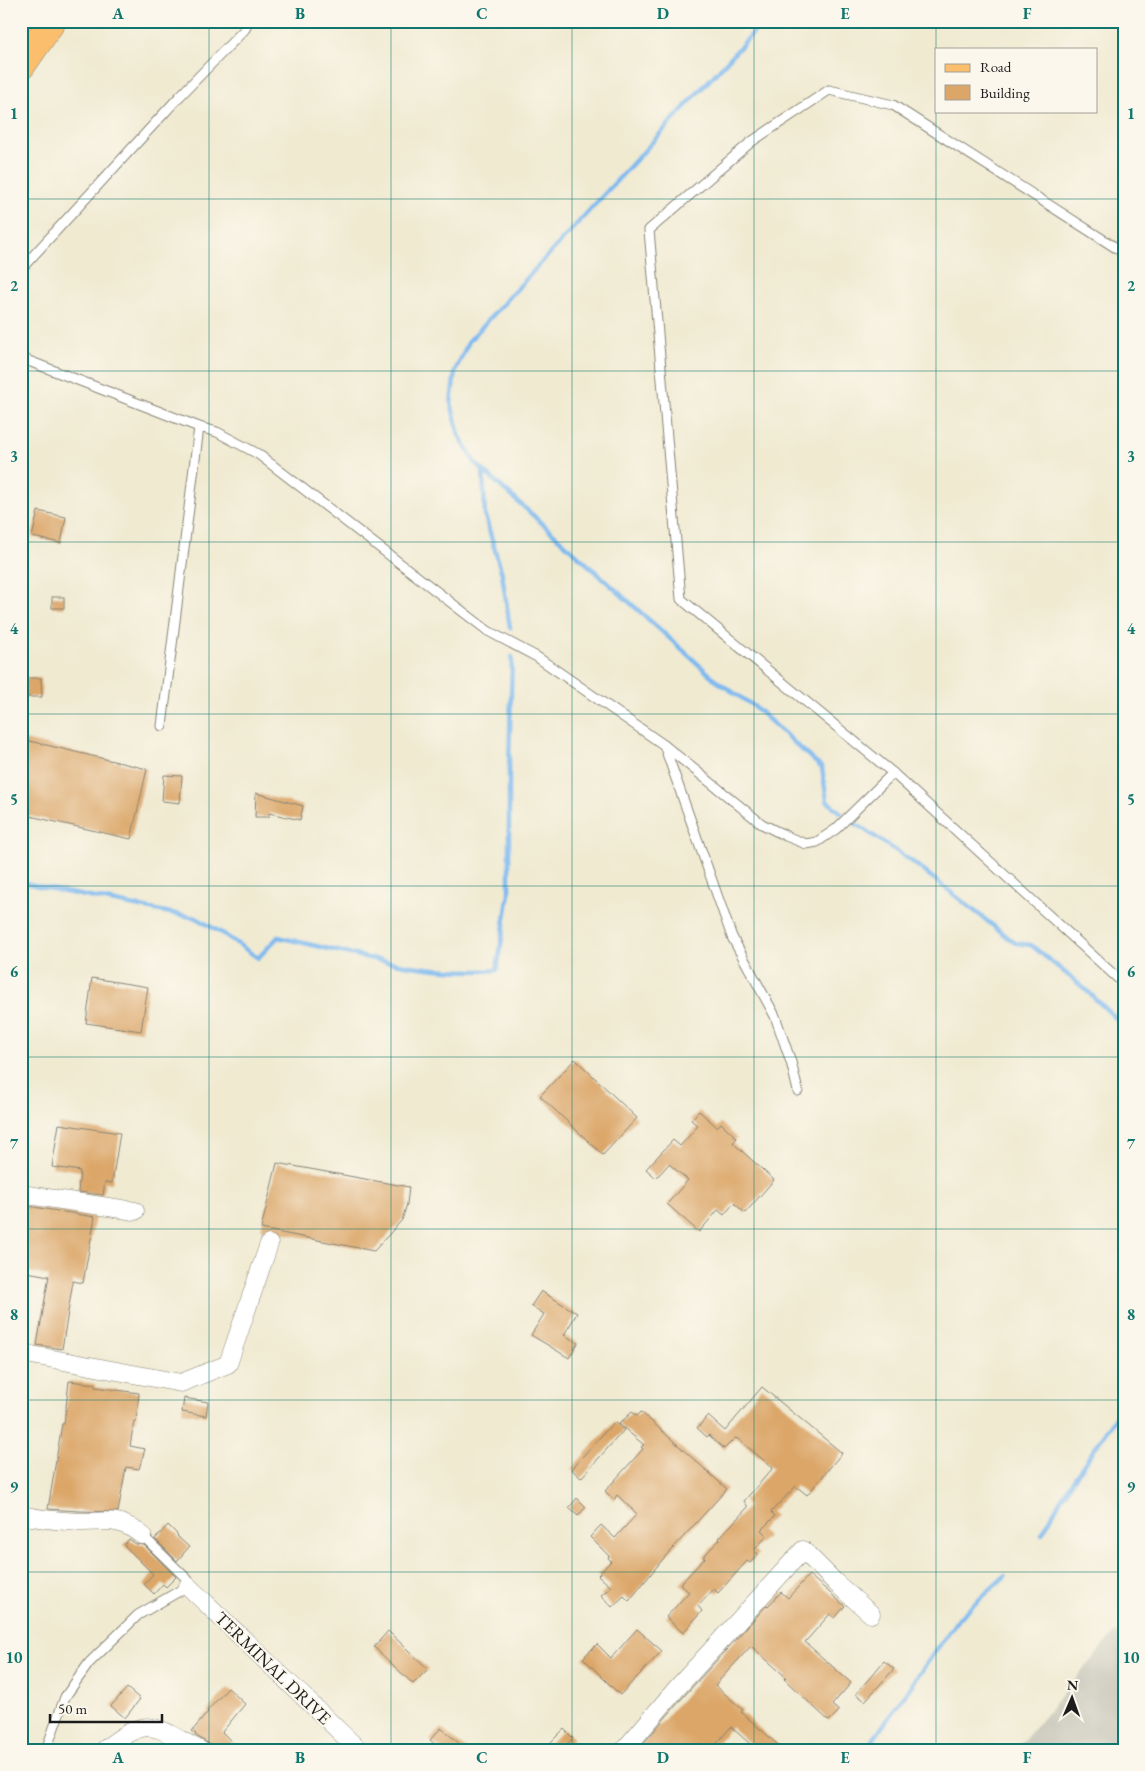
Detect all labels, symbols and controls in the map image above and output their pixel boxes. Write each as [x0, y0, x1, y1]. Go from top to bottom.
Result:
text: A [111, 3, 124, 24]
text: B [295, 3, 305, 24]
text: C [476, 3, 488, 24]
text: D [657, 3, 669, 24]
text: E [840, 3, 850, 24]
text: F [1023, 3, 1032, 24]
legend [935, 48, 1098, 112]
text: Road [980, 57, 1012, 76]
text: Building [980, 83, 1030, 102]
text: 1 [10, 103, 18, 124]
text: 1 [1127, 103, 1135, 124]
text: 2 [10, 275, 19, 296]
text: 2 [1127, 275, 1136, 296]
text: 3 [10, 446, 18, 467]
text: 3 [1127, 446, 1135, 467]
text: 4 [10, 618, 19, 639]
text: 4 [1127, 618, 1136, 639]
text: 5 [10, 789, 18, 810]
text: 5 [1127, 789, 1135, 810]
text: 6 [10, 961, 19, 982]
text: 6 [1127, 961, 1136, 982]
text: 7 [10, 1133, 19, 1154]
text: 7 [1127, 1133, 1136, 1154]
text: 8 [10, 1304, 18, 1325]
text: 8 [1127, 1304, 1135, 1325]
text: 9 [10, 1476, 19, 1497]
text: 9 [1127, 1476, 1136, 1497]
street label: TERMINAL DRIVE [210, 1606, 336, 1729]
text: 10 [6, 1647, 23, 1668]
text: 10 [1123, 1647, 1140, 1668]
north arrow [1048, 1674, 1098, 1724]
text: N [1066, 1676, 1079, 1694]
scale bar [50, 1691, 162, 1723]
text: 50 m [58, 1699, 87, 1718]
text: A [111, 1747, 124, 1768]
text: B [295, 1747, 305, 1768]
text: C [476, 1747, 488, 1768]
text: D [657, 1747, 669, 1768]
text: E [840, 1747, 850, 1768]
text: F [1023, 1747, 1032, 1768]

